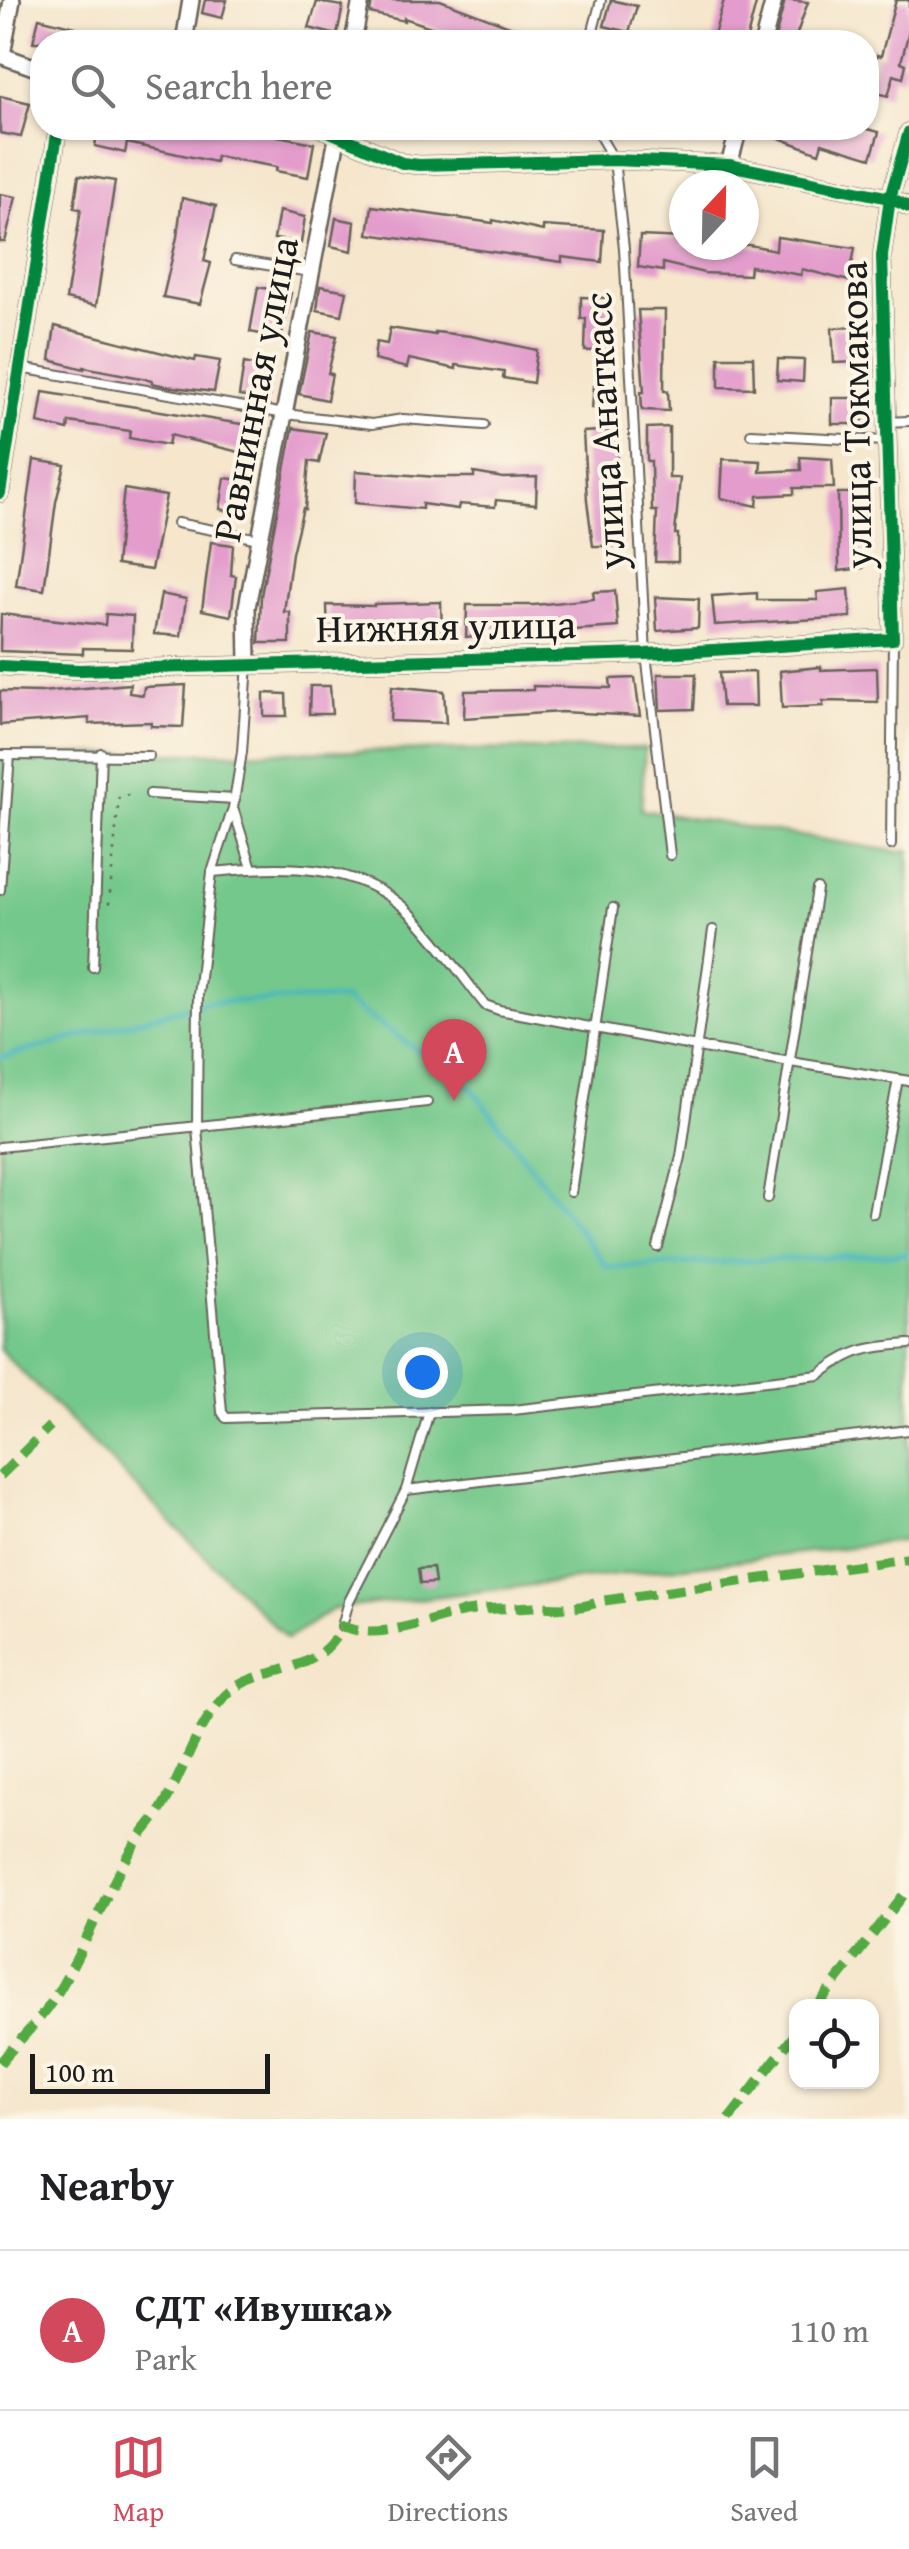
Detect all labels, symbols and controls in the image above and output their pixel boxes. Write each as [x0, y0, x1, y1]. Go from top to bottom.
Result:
search box [30, 30, 879, 140]
text: Search here [145, 57, 333, 113]
icon: search [65, 58, 120, 113]
north arrow [669, 170, 759, 260]
street label: Равнинная улица [196, 231, 313, 546]
street label: улица Токмакова [822, 260, 887, 571]
street label: улица Анаткасс [567, 291, 640, 572]
street label: Нижняя улица [315, 594, 577, 657]
pin: A [422, 1018, 486, 1101]
your location [397, 1347, 448, 1398]
map controls [789, 1999, 879, 2089]
button: locate [789, 1999, 879, 2089]
scale bar [30, 2049, 270, 2094]
text: 100 m [45, 2051, 114, 2092]
text: Nearby [40, 2154, 174, 2215]
text: СДТ «Ивушка» [135, 2279, 393, 2335]
text: A [62, 2307, 83, 2354]
text: 110 m [790, 2307, 869, 2354]
text: Park [135, 2335, 197, 2382]
tab: Map [111, 2430, 166, 2531]
tab: Directions [388, 2430, 508, 2531]
tab: Saved [730, 2430, 798, 2531]

